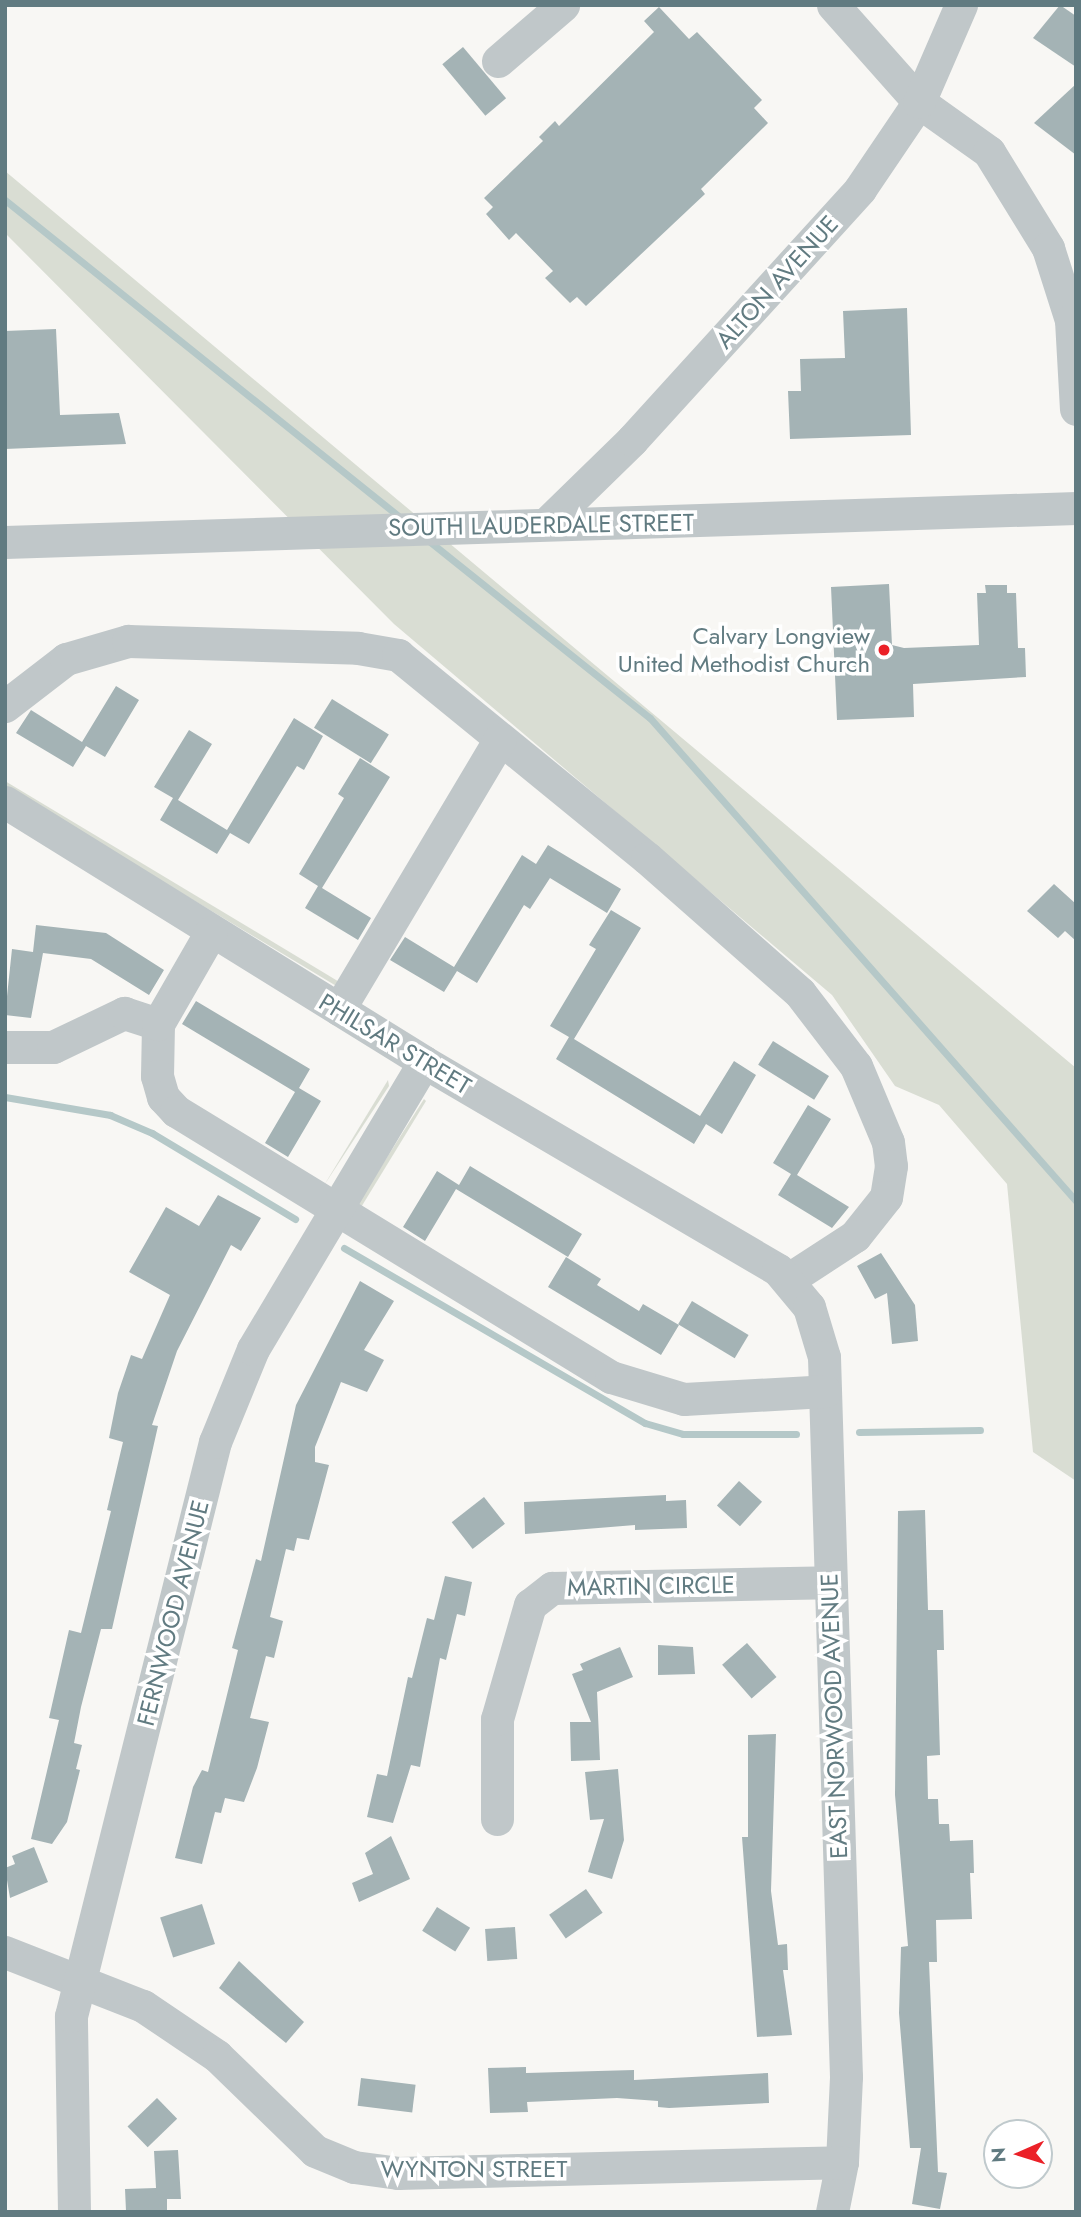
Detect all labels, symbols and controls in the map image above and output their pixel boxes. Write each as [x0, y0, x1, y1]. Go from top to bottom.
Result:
street label: ALTON AVENUE [710, 210, 844, 354]
street label: SOUTH LAUDERDALE STREET [388, 508, 694, 542]
place label: Calvary Longview United Methodist Church [618, 622, 870, 678]
marker: Calvary Longview United Methodist Church [876, 642, 892, 658]
street label: PHILSAR STREET [314, 987, 476, 1101]
street label: FERNWOOD AVENUE [131, 1497, 215, 1729]
street label: MARTIN CIRCLE [567, 1570, 735, 1602]
street label: EAST NORWOOD AVENUE [815, 1573, 853, 1859]
north arrow [983, 2119, 1053, 2189]
text: N [985, 2147, 1012, 2163]
street label: WYNTON STREET [381, 2155, 567, 2183]

